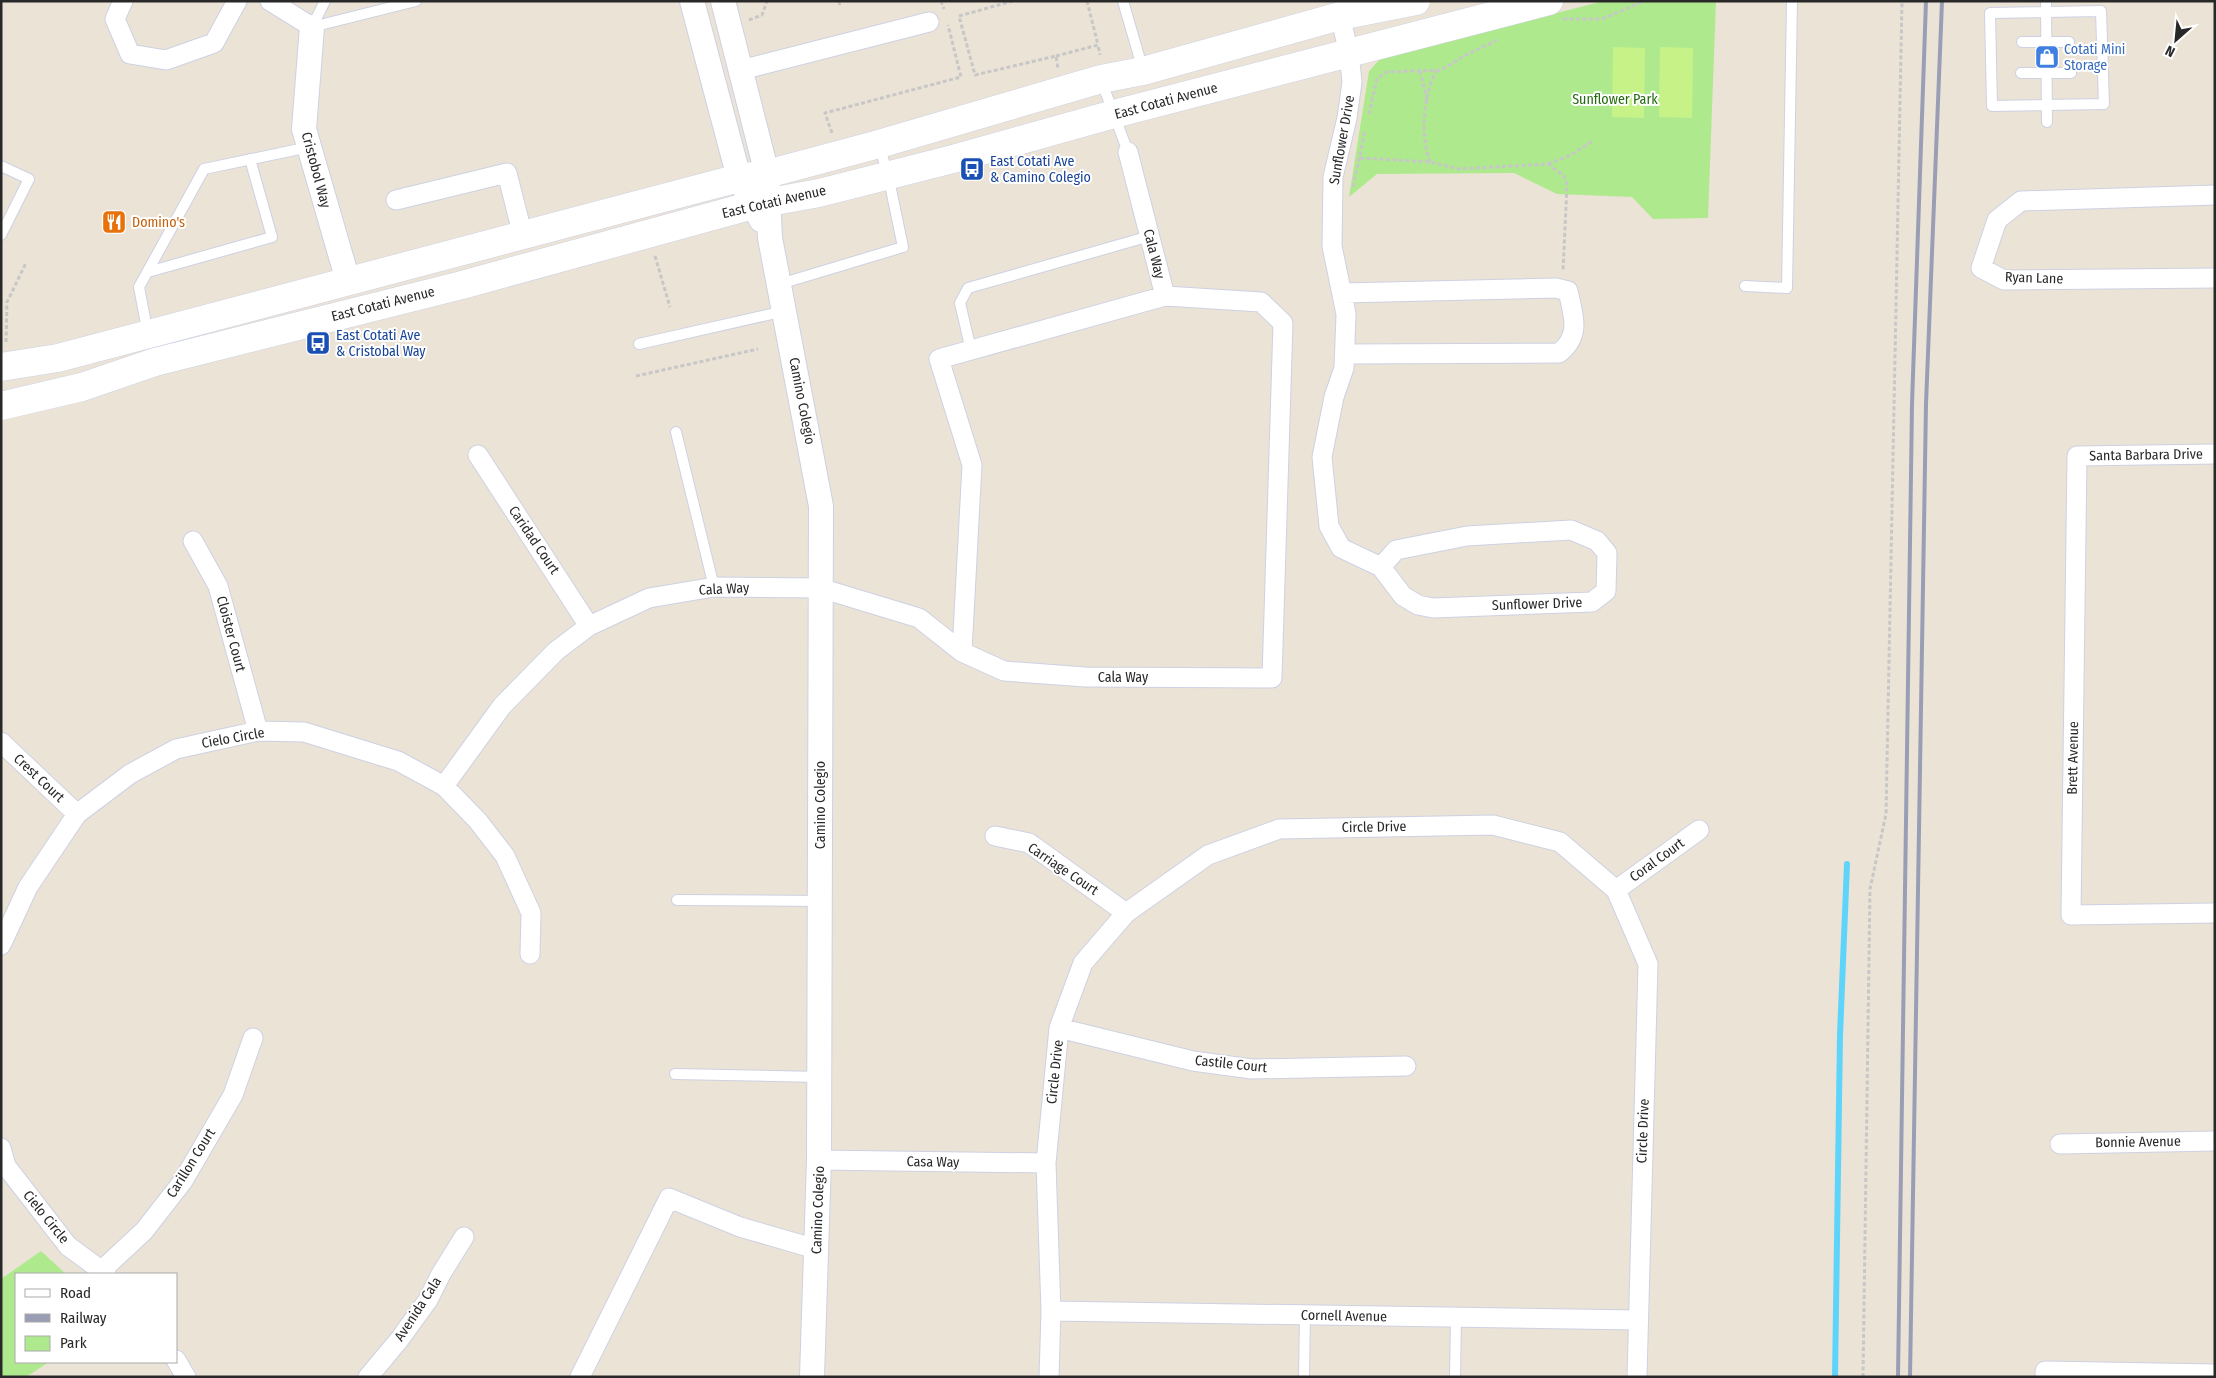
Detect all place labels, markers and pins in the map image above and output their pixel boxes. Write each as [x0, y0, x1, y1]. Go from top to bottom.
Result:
place label: Cotati Mini Storage [2064, 41, 2125, 74]
shop icon: Cotati Mini Storage [2034, 44, 2060, 70]
place label: East Cotati Ave & Camino Colegio [990, 153, 1091, 186]
bus stop icon: East Cotati Ave & Camino Colegio [959, 156, 985, 182]
restaurant icon: Domino's [101, 209, 127, 235]
place label: Domino's [132, 214, 185, 231]
place label: East Cotati Ave & Cristobal Way [336, 327, 426, 360]
bus stop icon: East Cotati Ave & Cristobal Way [305, 330, 331, 356]

